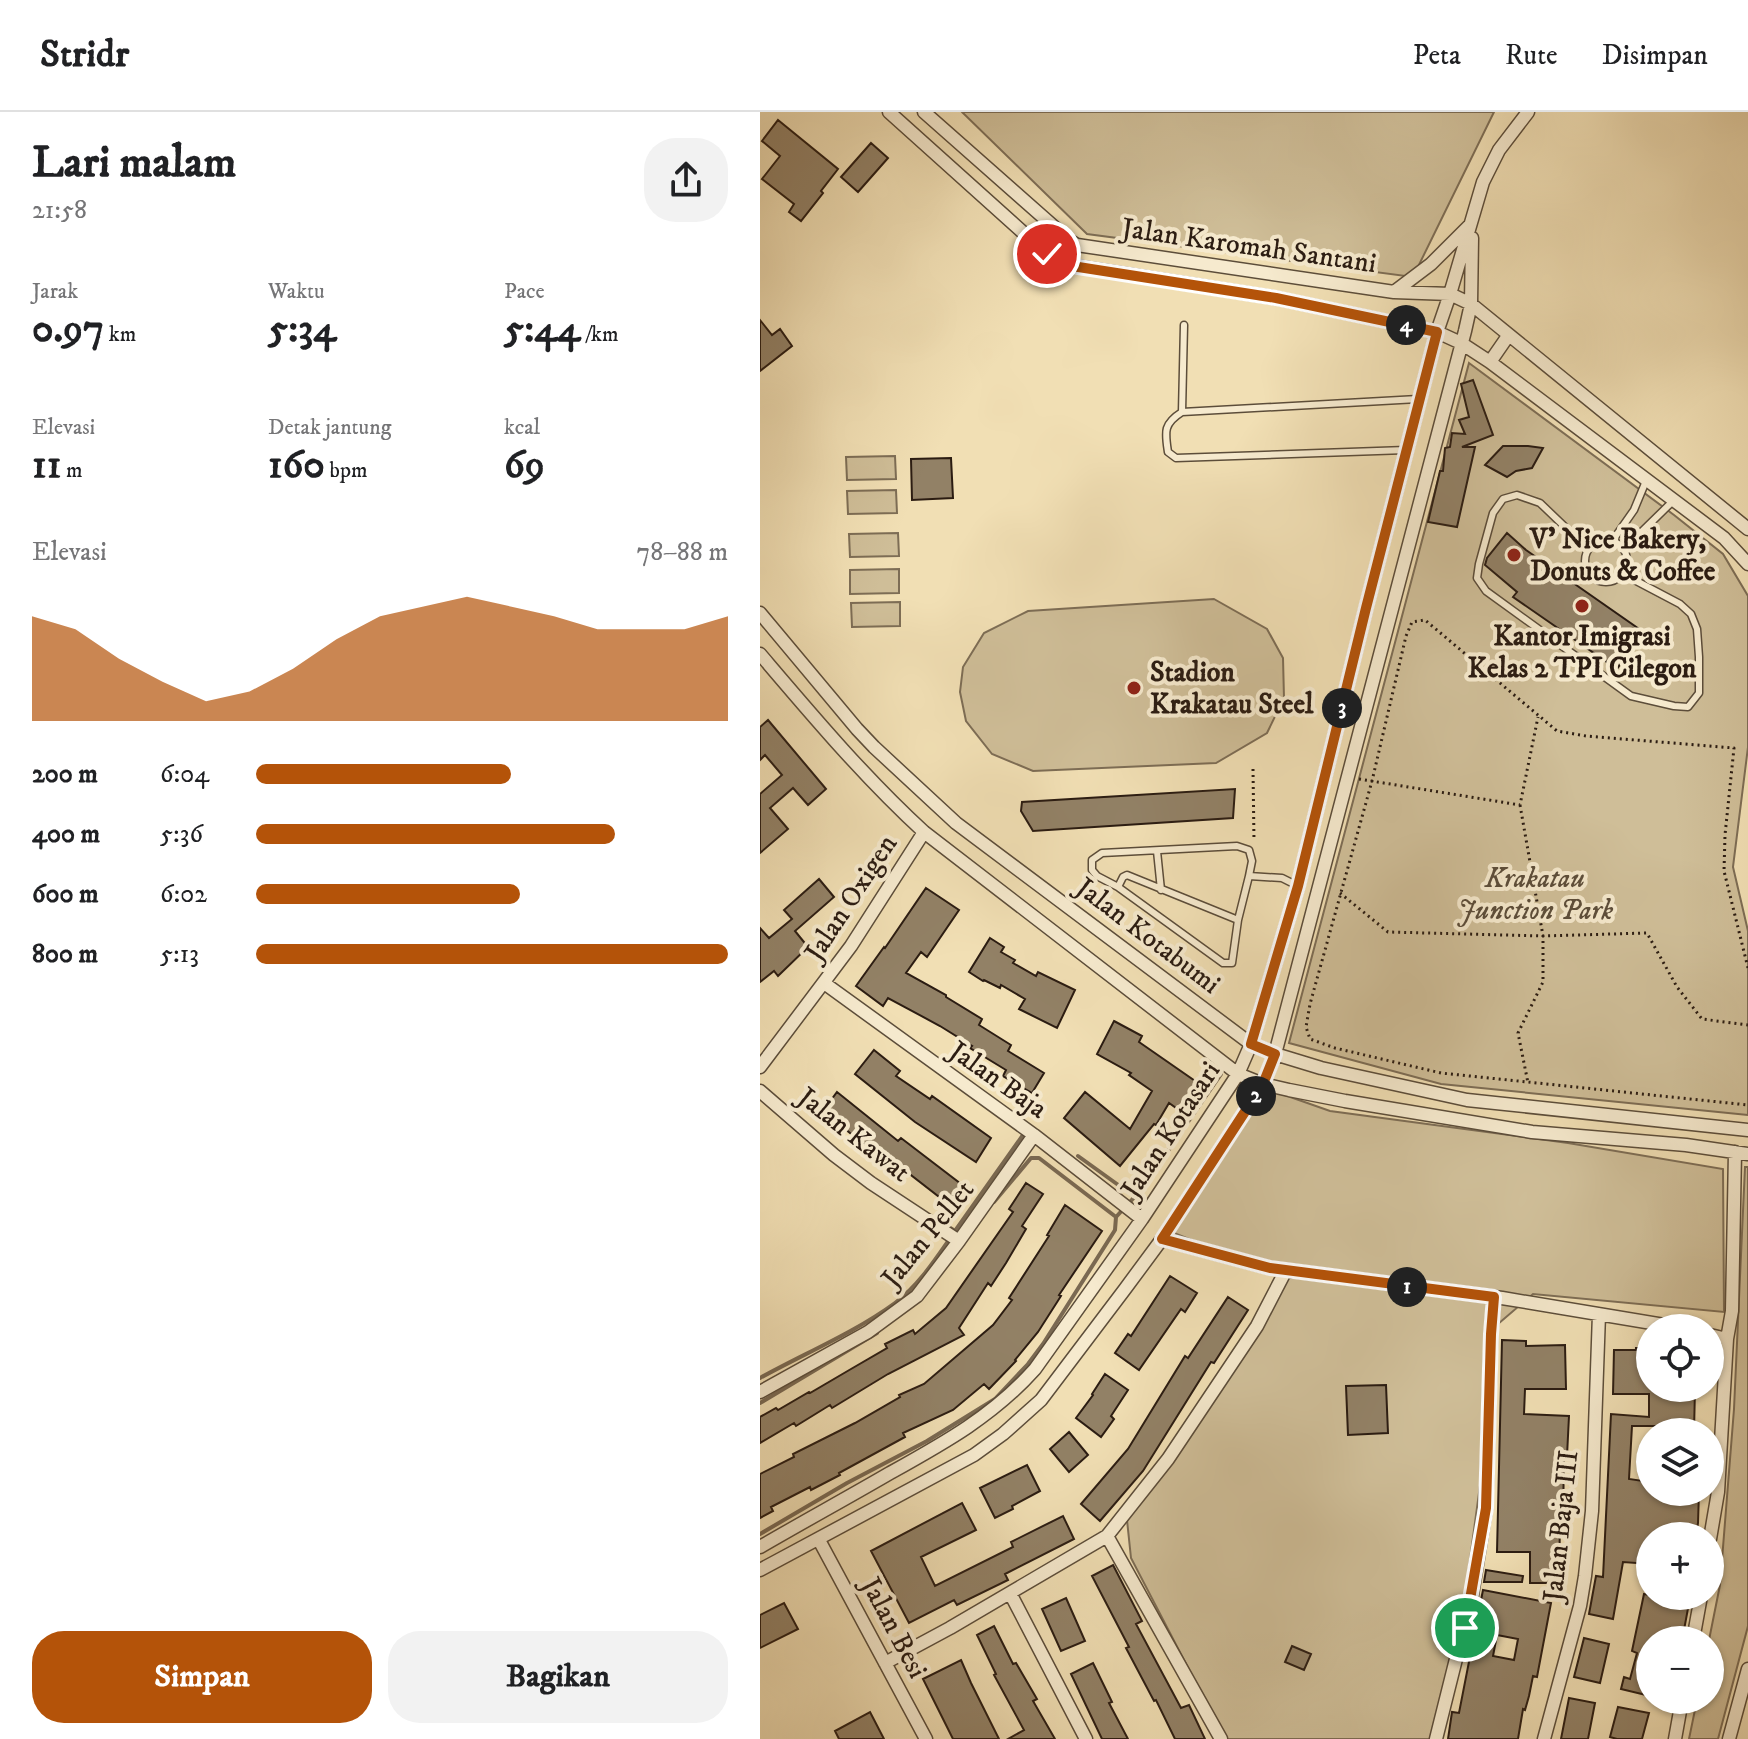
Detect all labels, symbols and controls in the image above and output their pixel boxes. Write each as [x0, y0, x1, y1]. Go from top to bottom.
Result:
text: Stridr [40, 31, 129, 79]
text: Peta [1413, 38, 1461, 73]
text: Rute [1505, 38, 1558, 73]
text: Disimpan [1602, 38, 1708, 73]
text: Lari malam [32, 136, 236, 191]
button: share [644, 138, 728, 222]
text: 21:58 [32, 194, 87, 227]
street label: Jalan Karomah Santani [1117, 210, 1378, 281]
pin [1013, 220, 1081, 288]
icon: check [1025, 232, 1069, 276]
text: Jarak [32, 278, 78, 305]
text: Waktu [268, 278, 325, 305]
text: Pace [504, 278, 545, 305]
text: 0.97 [32, 305, 104, 355]
text: 5:34 [268, 305, 336, 355]
text: 5:44 [504, 305, 580, 355]
pin: 4 [1386, 305, 1426, 345]
text: 4 [1400, 311, 1412, 338]
text: km [104, 321, 136, 348]
text: /km [580, 321, 619, 348]
text: Elevasi [32, 414, 95, 441]
text: Detak jantung [268, 414, 391, 441]
text: kcal [504, 414, 540, 441]
text: 11 [32, 441, 61, 491]
text: 160 [268, 441, 325, 491]
text: 69 [504, 441, 545, 491]
text: m [61, 457, 83, 484]
text: bpm [325, 457, 367, 484]
place label: V' Nice Bakery, Donuts & Coffee [1529, 522, 1716, 589]
text: Elevasi [32, 536, 107, 569]
text: 78–88 m [636, 536, 728, 569]
marker: V' Nice Bakery, Donuts & Coffee [1505, 546, 1523, 564]
marker: Kantor Imigrasi Kelas 2 TPI Cilegon [1573, 597, 1591, 615]
place label: Kantor Imigrasi Kelas 2 TPI Cilegon [1468, 619, 1697, 686]
place label: Stadion Krakatau Steel [1150, 655, 1314, 722]
marker: Stadion Krakatau Steel [1125, 679, 1143, 697]
pin: 3 [1322, 688, 1362, 728]
text: 3 [1338, 694, 1346, 721]
text: 200 m [32, 758, 98, 791]
text: 6:04 [160, 758, 209, 791]
text: 400 m [32, 818, 100, 851]
text: 5:36 [160, 818, 203, 851]
street label: Jalan Oxigen [795, 828, 905, 970]
park label: Krakatau Junction Park [1457, 861, 1613, 928]
street label: Jalan Kotabumi [1066, 868, 1227, 1002]
text: 600 m [32, 878, 99, 911]
text: 6:02 [160, 878, 207, 911]
text: 800 m [32, 938, 98, 971]
text: 5:13 [160, 938, 199, 971]
street label: Jalan Baja [940, 1032, 1054, 1126]
street label: Jalan Kotasari [1112, 1055, 1228, 1208]
pin: 2 [1236, 1076, 1276, 1116]
street label: Jalan Kawat [788, 1078, 917, 1190]
text: 2 [1251, 1082, 1261, 1109]
street label: Jalan Pellet [872, 1173, 982, 1297]
pin: 1 [1387, 1267, 1427, 1307]
text: 1 [1403, 1273, 1411, 1300]
map controls [1636, 1314, 1724, 1714]
button: locate [1636, 1314, 1724, 1402]
button: layers [1636, 1418, 1724, 1506]
street label: Jalan Baja III [1535, 1448, 1586, 1607]
button: + [1636, 1522, 1724, 1610]
street label: Jalan Besi [851, 1569, 935, 1684]
pin [1431, 1594, 1499, 1662]
icon: arrive [1443, 1606, 1487, 1650]
button: − [1636, 1626, 1724, 1714]
button: Simpan [32, 1631, 372, 1723]
button: Bagikan [388, 1631, 728, 1723]

